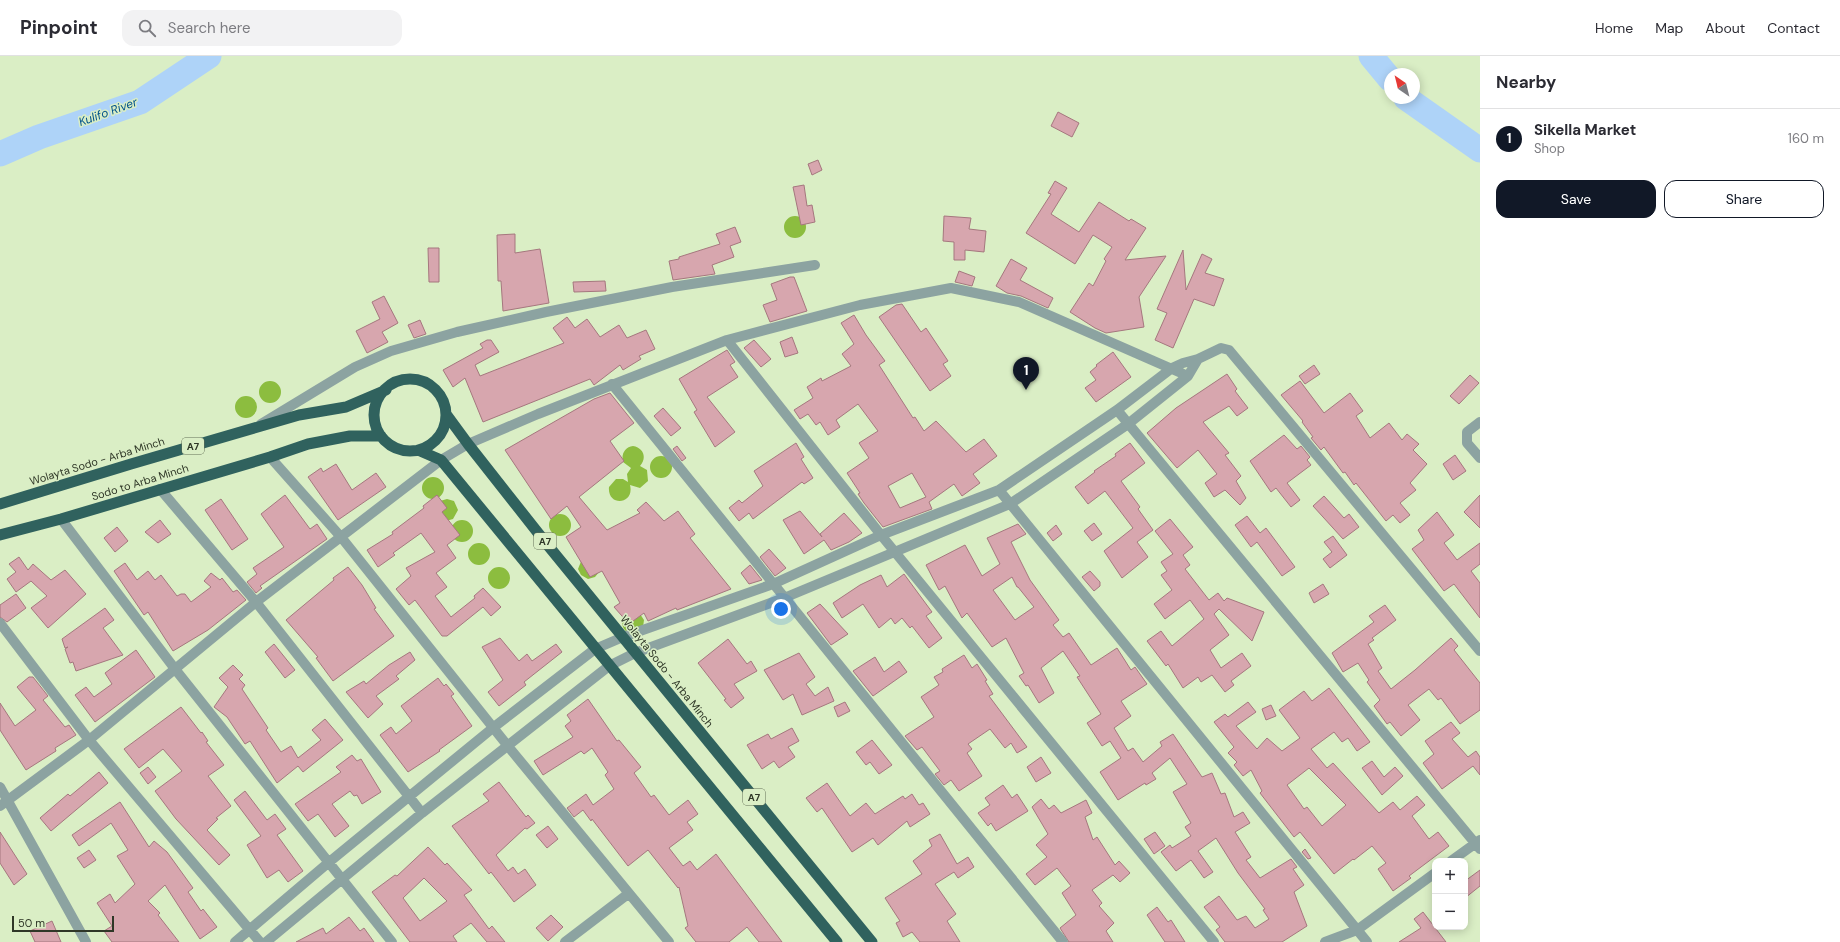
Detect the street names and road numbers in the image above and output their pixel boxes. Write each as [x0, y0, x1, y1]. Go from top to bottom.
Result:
street label: Wolayta Sodo - Arba Minch [28, 434, 166, 488]
road number: A7 [182, 438, 204, 454]
street label: Sodo to Arba Minch [90, 461, 190, 503]
road number: A7 [534, 533, 556, 549]
street label: Wolayta Sodo - Arba Minch [617, 612, 717, 730]
road number: A7 [743, 789, 765, 805]

